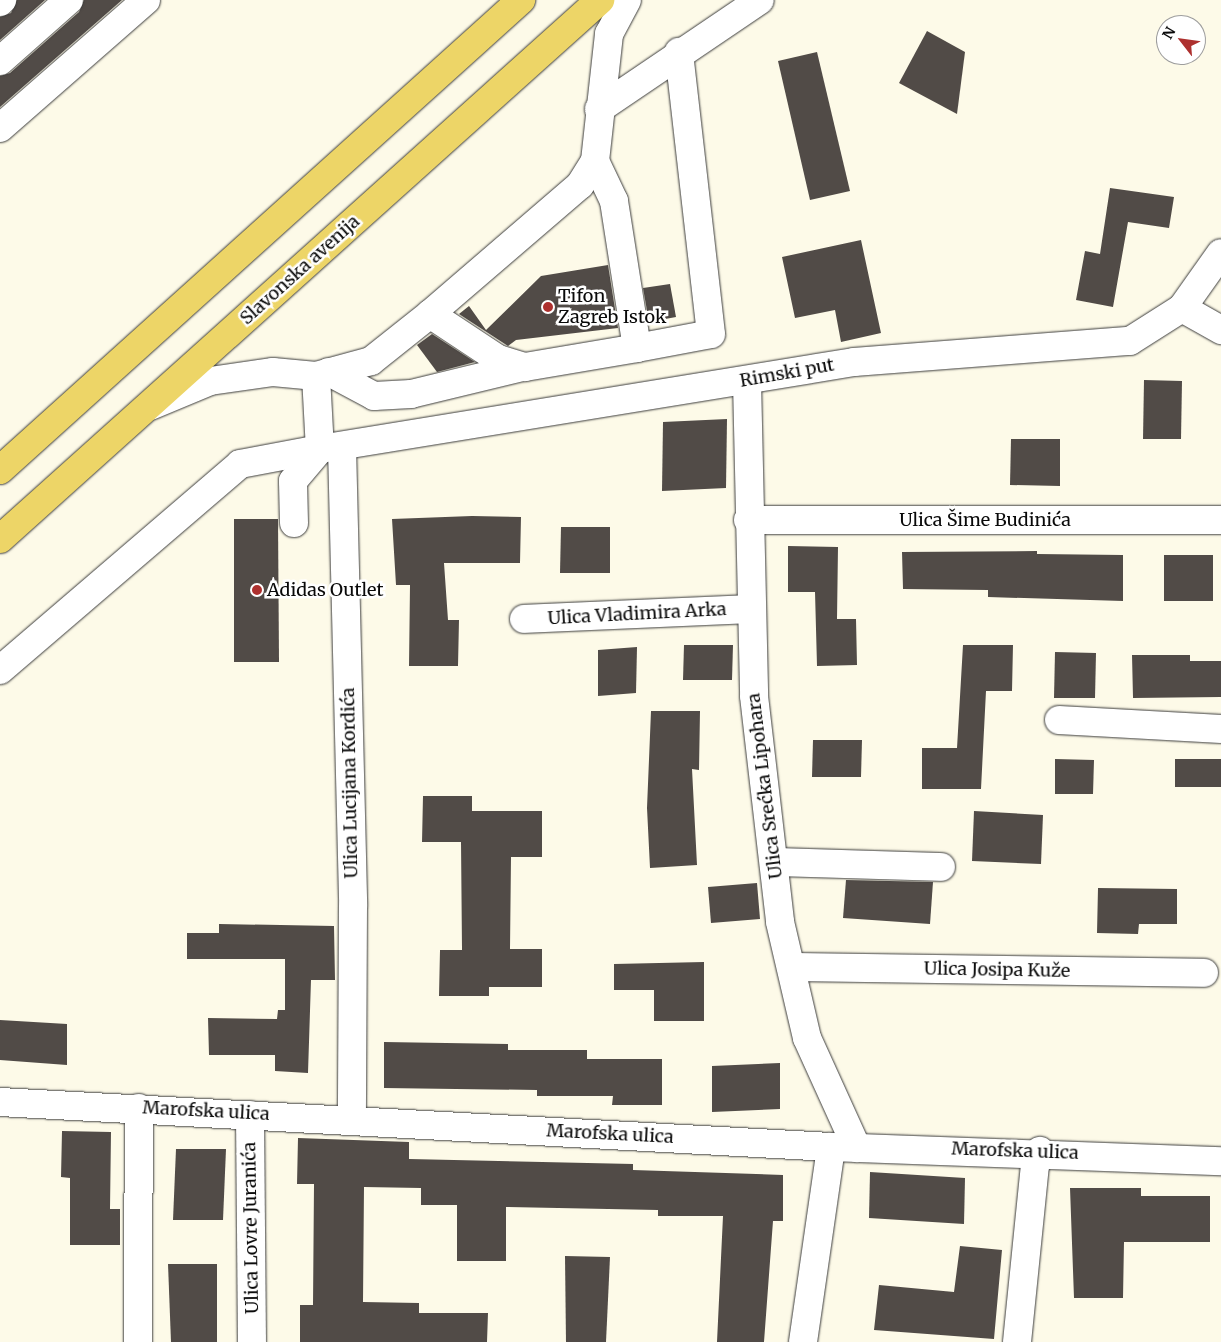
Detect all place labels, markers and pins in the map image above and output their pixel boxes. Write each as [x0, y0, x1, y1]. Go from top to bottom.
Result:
place label: Tifon Zagreb Istok [558, 286, 666, 328]
marker: Tifon Zagreb Istok [542, 301, 554, 313]
place label: Adidas Outlet [267, 579, 383, 601]
marker: Adidas Outlet [251, 584, 263, 596]

